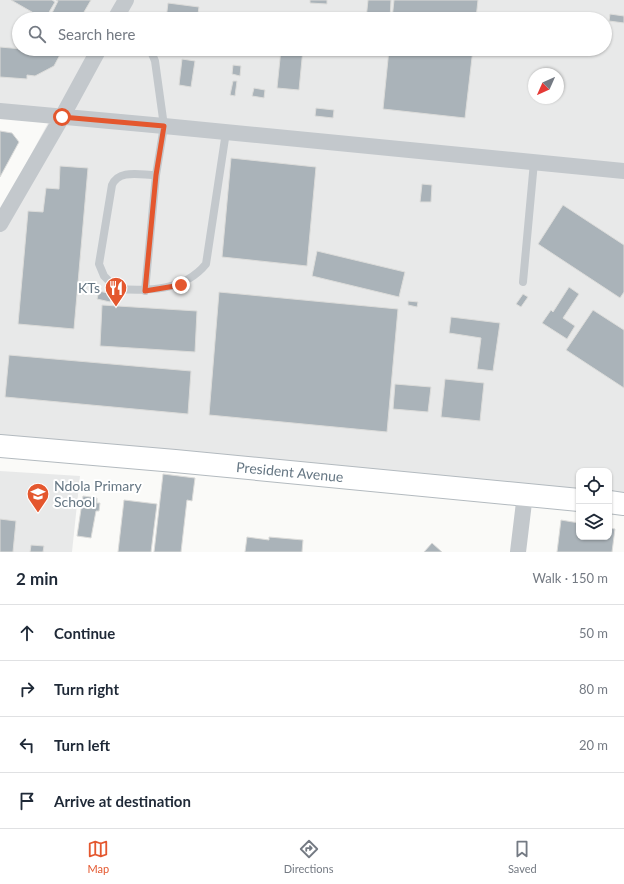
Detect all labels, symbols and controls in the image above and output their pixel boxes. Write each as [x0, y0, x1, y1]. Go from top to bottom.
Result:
search box [12, 12, 612, 56]
icon: search [26, 23, 48, 45]
text: Search here [58, 25, 135, 43]
north arrow [528, 68, 564, 104]
route start [53, 108, 71, 126]
restaurant icon: KTs [103, 275, 129, 308]
route end [172, 276, 190, 294]
place label: KTs [78, 279, 100, 296]
street label: President Avenue [236, 458, 344, 485]
map controls [576, 468, 612, 540]
button: locate [576, 468, 612, 504]
place label: Ndola Primary School [54, 477, 142, 510]
school or university icon: Ndola Primary School [25, 481, 51, 514]
button: layers [576, 504, 612, 540]
text: 2 min [16, 568, 58, 589]
text: Walk · 150 m [532, 570, 608, 586]
icon: ahead [16, 622, 38, 644]
text: Continue [54, 624, 115, 642]
text: 50 m [579, 625, 608, 641]
icon: right [16, 678, 38, 700]
text: Turn right [54, 680, 119, 698]
text: 80 m [579, 681, 608, 697]
icon: left [16, 734, 38, 756]
text: Turn left [54, 736, 110, 754]
text: 20 m [579, 737, 608, 753]
icon: arrive [16, 790, 38, 812]
text: Arrive at destination [54, 792, 191, 810]
tab: Map [87, 838, 109, 875]
tab: Directions [284, 838, 333, 875]
tab: Saved [508, 838, 537, 875]

